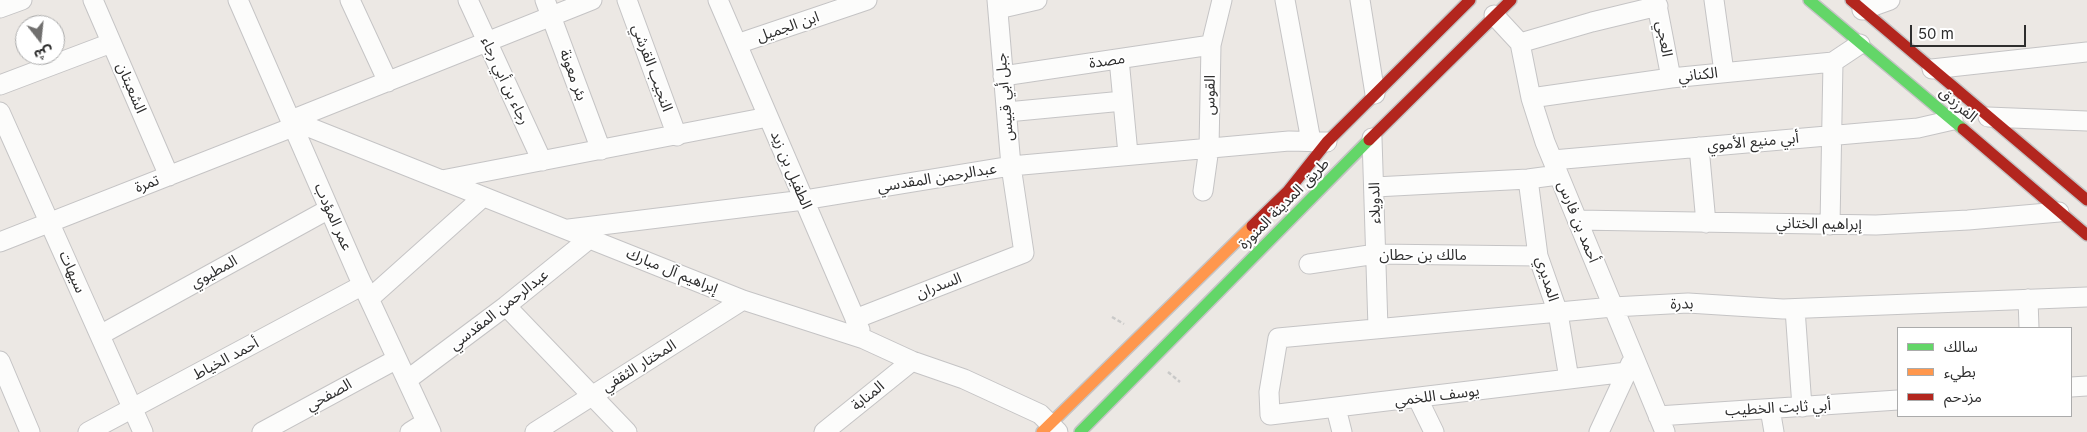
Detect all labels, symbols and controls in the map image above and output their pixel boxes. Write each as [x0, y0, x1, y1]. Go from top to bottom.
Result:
street label: ابن الجميل [754, 8, 822, 46]
north arrow [15, 15, 65, 65]
scale bar [1912, 15, 2028, 47]
street label: العجي [1652, 20, 1676, 58]
street label: النجيب القرشي [628, 22, 676, 114]
text: 50 m [1918, 24, 1954, 43]
street label: رجاء بن أبي رجاء [477, 34, 533, 128]
text: ش [32, 43, 56, 65]
street label: بئر معونة [555, 47, 591, 103]
street label: مصدة [1088, 50, 1126, 72]
street label: جبل أبي قبيس [992, 52, 1018, 142]
street label: الشعبتان [112, 60, 150, 116]
street label: الكناني [1677, 64, 1719, 86]
street label: القوس [1201, 75, 1219, 115]
street label: الفرزدق [1935, 84, 1981, 126]
street label: الطفيل بن زيد [766, 128, 816, 212]
street label: أبي منيع الأموي [1706, 129, 1800, 155]
street label: طريق المدينة المنورة [1235, 155, 1333, 253]
street label: عبدالرحمن المقدسي [876, 160, 998, 196]
street label: تمرة [132, 171, 162, 197]
street label: أحمد بن فارس [1553, 178, 1603, 266]
street label: عمر المؤدب [310, 181, 356, 253]
street label: الدويلاء [1366, 182, 1384, 224]
street label: إبراهيم الختاني [1776, 214, 1862, 234]
street label: إبراهيم آل مبارك [623, 244, 721, 298]
street label: مالك بن حطان [1379, 246, 1467, 264]
street label: سيهات [55, 248, 89, 296]
street label: المطيوي [187, 252, 241, 292]
street label: المديري [1532, 254, 1562, 304]
street label: عبدالرحمن المقدسي [446, 266, 552, 354]
street label: السدران [914, 269, 964, 303]
street label: بدرة [1670, 295, 1694, 313]
legend [1897, 327, 2072, 417]
street label: أحمد الخياط [190, 334, 262, 384]
street label: المختار الثقفي [598, 336, 680, 396]
text: سالك [1944, 337, 1978, 356]
text: بطيء [1944, 362, 1976, 381]
street label: الصفحي [303, 375, 355, 415]
street label: المنابة [848, 377, 888, 415]
street label: يوسف اللخمي [1394, 382, 1480, 410]
text: مزدحم [1944, 387, 1982, 406]
street label: أبي ثابت الخطيب [1725, 396, 1831, 420]

